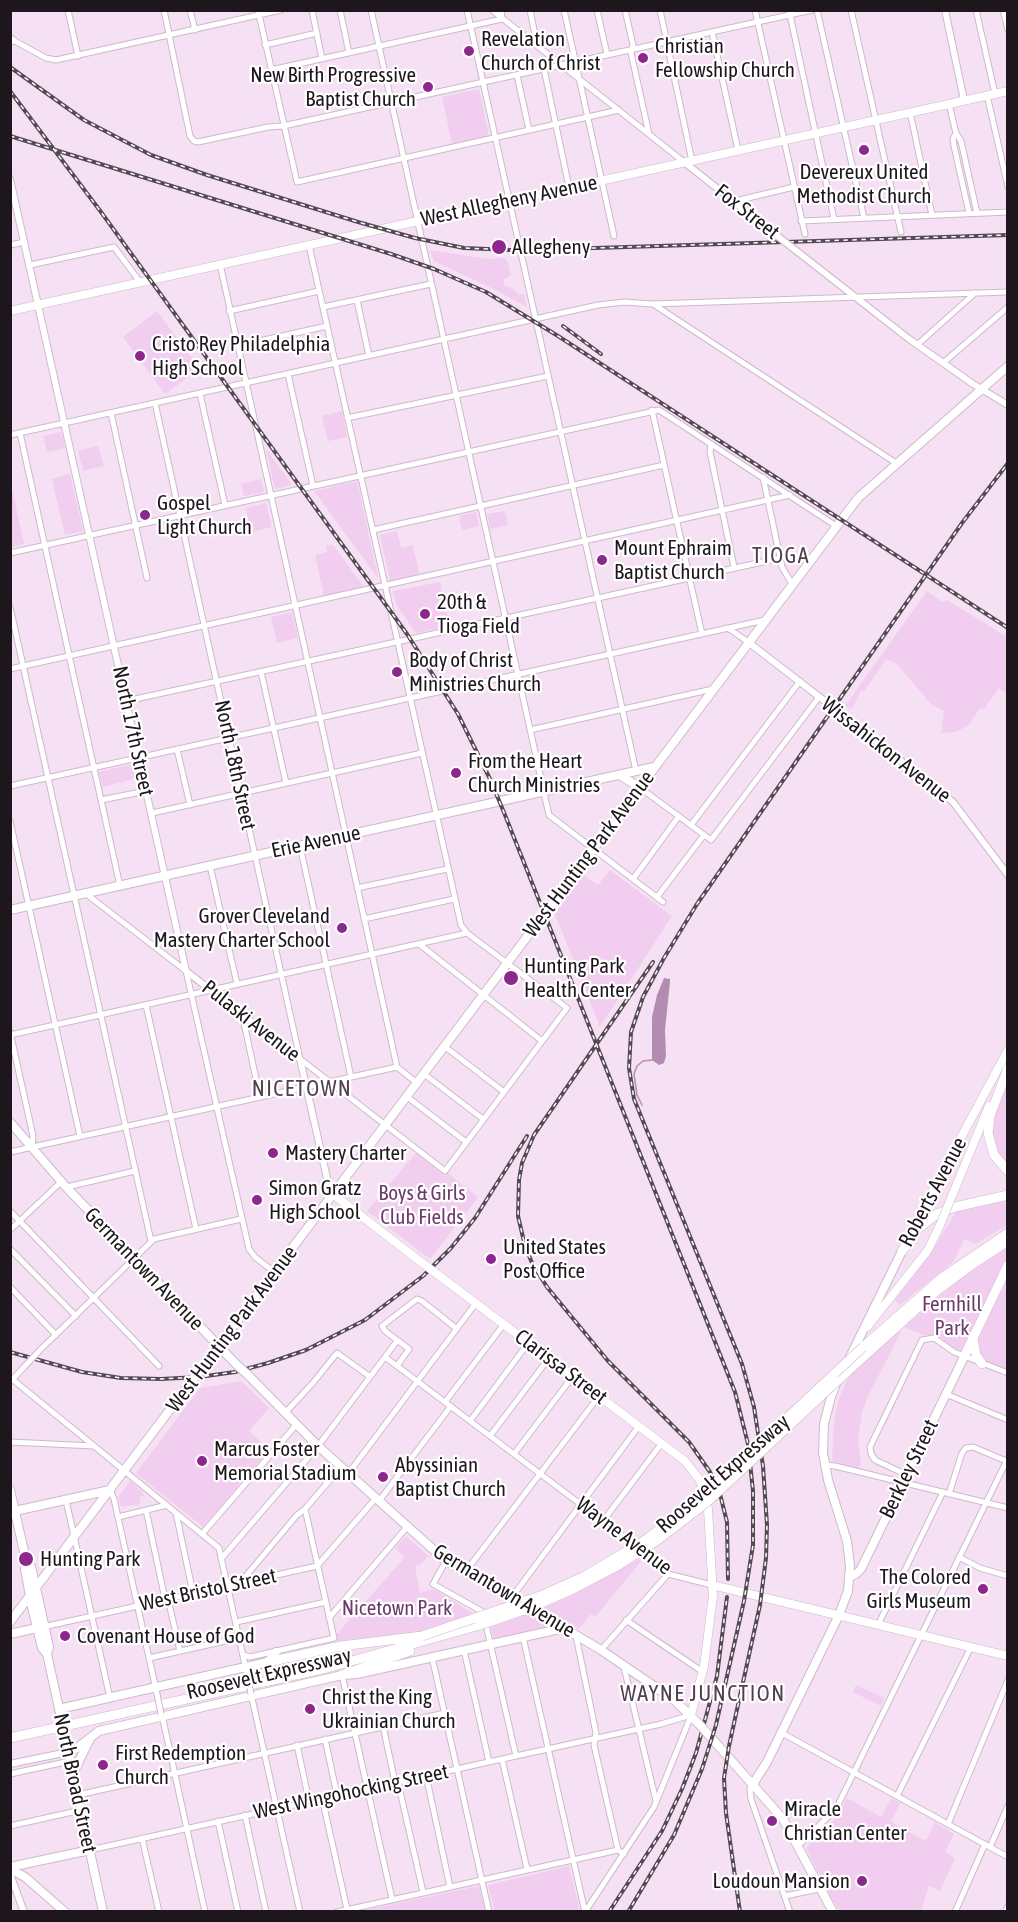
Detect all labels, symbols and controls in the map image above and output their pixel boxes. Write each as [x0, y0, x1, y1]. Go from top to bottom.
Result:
place label: Revelation Church of Christ [481, 26, 600, 76]
place label: Christian Fellowship Church [655, 33, 795, 83]
marker: Revelation Church of Christ [462, 44, 476, 58]
marker: Christian Fellowship Church [636, 51, 650, 65]
place label: New Birth Progressive Baptist Church [250, 62, 416, 112]
marker: New Birth Progressive Baptist Church [421, 80, 435, 94]
marker: Devereux United Methodist Church [857, 143, 871, 157]
place label: Devereux United Methodist Church [797, 159, 931, 209]
street label: West Allegheny Avenue [418, 170, 600, 232]
street label: Fox Street [710, 179, 784, 245]
place label: Allegheny [512, 234, 590, 260]
marker: Allegheny [490, 238, 508, 256]
place label: Cristo Rey Philadelphia High School [152, 331, 330, 381]
marker: Cristo Rey Philadelphia High School [133, 349, 147, 363]
place label: Gospel Light Church [157, 490, 252, 540]
marker: Gospel Light Church [138, 508, 152, 522]
place label: Mount Ephraim Baptist Church [614, 535, 732, 585]
district label: TIOGA [752, 543, 810, 569]
marker: Mount Ephraim Baptist Church [595, 553, 609, 567]
place label: 20th & Tioga Field [437, 589, 520, 639]
marker: 20th & Tioga Field [418, 607, 432, 621]
place label: Body of Christ Ministries Church [409, 647, 541, 697]
street label: North 17th Street [107, 664, 159, 798]
marker: Body of Christ Ministries Church [390, 665, 404, 679]
street label: Wissahickon Avenue [816, 692, 956, 808]
street label: North 18th Street [209, 698, 261, 832]
place label: From the Heart Church Ministries [468, 748, 600, 798]
marker: From the Heart Church Ministries [449, 766, 463, 780]
street label: West Hunting Park Avenue [518, 766, 660, 942]
street label: Erie Avenue [269, 820, 363, 864]
place label: Grover Cleveland Mastery Charter School [154, 903, 330, 953]
marker: Grover Cleveland Mastery Charter School [335, 921, 349, 935]
place label: Hunting Park Health Center [524, 953, 631, 1003]
marker: Hunting Park Health Center [502, 969, 520, 987]
street label: Pulaski Avenue [197, 975, 305, 1067]
district label: NICETOWN [252, 1076, 352, 1102]
street label: Roberts Avenue [894, 1133, 972, 1251]
place label: Mastery Charter [285, 1140, 406, 1166]
marker: Mastery Charter [266, 1146, 280, 1160]
place label: Simon Gratz High School [269, 1175, 361, 1225]
park label: Boys & Girls Club Fields [378, 1180, 466, 1230]
marker: Simon Gratz High School [250, 1193, 264, 1207]
street label: Germantown Avenue [79, 1202, 209, 1336]
place label: United States Post Office [503, 1234, 606, 1284]
street label: West Hunting Park Avenue [161, 1241, 303, 1417]
marker: United States Post Office [484, 1252, 498, 1266]
park label: Fernhill Park [922, 1291, 982, 1341]
street label: Clarissa Street [510, 1324, 612, 1410]
street label: Roosevelt Expressway [651, 1409, 795, 1539]
street label: Berkley Street [874, 1415, 944, 1523]
place label: Marcus Foster Memorial Stadium [214, 1436, 357, 1486]
place label: Abyssinian Baptist Church [395, 1452, 506, 1502]
marker: Marcus Foster Memorial Stadium [195, 1454, 209, 1468]
marker: Abyssinian Baptist Church [376, 1470, 390, 1484]
street label: Wayne Avenue [571, 1492, 677, 1580]
street label: Germantown Avenue [428, 1539, 580, 1643]
place label: Hunting Park [40, 1546, 141, 1572]
marker: Hunting Park [17, 1550, 35, 1568]
street label: West Bristol Street [137, 1563, 279, 1617]
place label: The Colored Girls Museum [867, 1564, 971, 1614]
marker: The Colored Girls Museum [976, 1582, 990, 1596]
park label: Nicetown Park [342, 1595, 452, 1621]
place label: Covenant House of God [77, 1623, 255, 1649]
marker: Covenant House of God [58, 1629, 72, 1643]
street label: Roosevelt Expressway [184, 1643, 354, 1705]
district label: WAYNE JUNCTION [620, 1681, 786, 1707]
place label: Christ the King Ukrainian Church [322, 1684, 456, 1734]
marker: Christ the King Ukrainian Church [303, 1702, 317, 1716]
street label: North Broad Street [48, 1711, 102, 1855]
place label: First Redemption Church [115, 1740, 246, 1790]
marker: First Redemption Church [96, 1758, 110, 1772]
street label: West Wingohocking Street [251, 1759, 451, 1825]
place label: Miracle Christian Center [784, 1796, 907, 1846]
marker: Miracle Christian Center [765, 1814, 779, 1828]
place label: Loudoun Mansion [713, 1868, 850, 1894]
marker: Loudoun Mansion [855, 1874, 869, 1888]

